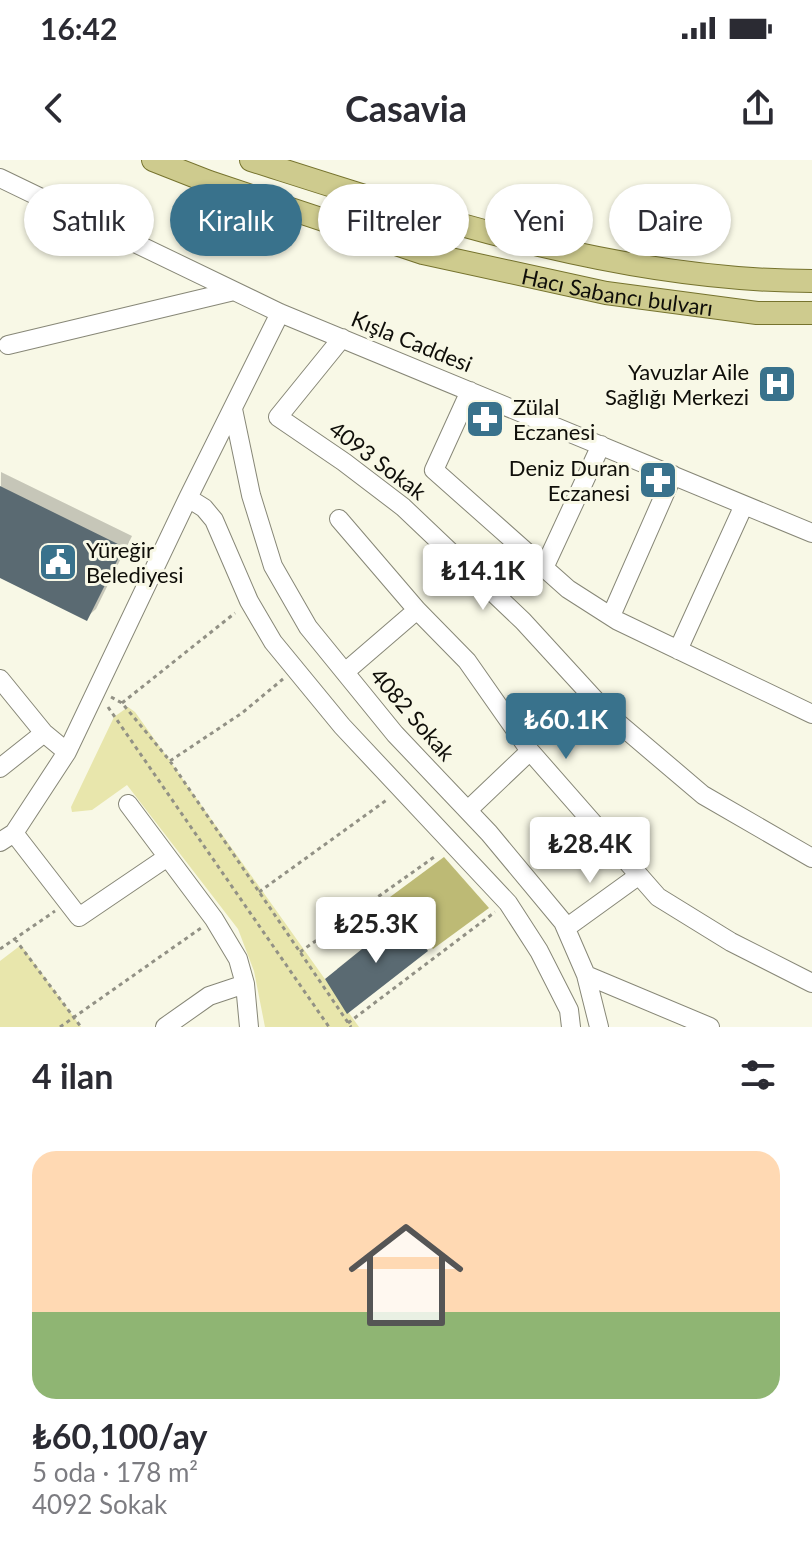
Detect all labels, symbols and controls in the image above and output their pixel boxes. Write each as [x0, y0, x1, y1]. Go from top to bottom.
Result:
text: 16:42 [40, 10, 117, 46]
icon: back [32, 86, 76, 130]
text: Casavia [345, 86, 467, 130]
icon: share [736, 86, 780, 130]
chip: Satılık [24, 184, 154, 256]
chip: Kiralık [170, 184, 302, 256]
chip: Filtreler [318, 184, 469, 256]
chip: Yeni [485, 184, 593, 256]
chip: Daire [609, 184, 731, 256]
street label: Hacı Sabancı bulvarı [519, 261, 715, 321]
street label: Kışla Caddesi [348, 305, 476, 377]
place label: Yavuzlar Aile Sağlığı Merkezi [605, 358, 749, 410]
hospital icon: Yavuzlar Aile Sağlığı Merkezi [756, 363, 798, 405]
place label: Zülal Eczanesi [513, 393, 595, 445]
pharmacy icon: Zülal Eczanesi [464, 398, 506, 440]
street label: 4093 Sokak [324, 415, 432, 506]
place label: Deniz Duran Eczanesi [509, 454, 630, 506]
pharmacy icon: Deniz Duran Eczanesi [637, 459, 679, 501]
place label: Yüreğir Belediyesi [86, 536, 184, 588]
public building icon: Yüreğir Belediyesi [37, 541, 79, 583]
pin: ₺14.1K [418, 544, 548, 612]
text: ₺14.1K [441, 554, 525, 586]
street label: 4082 Sokak [365, 662, 461, 767]
pin: ₺60.1K [501, 693, 631, 761]
text: ₺60.1K [524, 703, 608, 735]
pin: ₺28.4K [525, 817, 655, 885]
text: ₺28.4K [548, 827, 632, 859]
pin: ₺25.3K [311, 897, 441, 965]
text: ₺25.3K [334, 907, 418, 939]
icon: filters [736, 1053, 780, 1097]
text: 4 ilan [32, 1055, 114, 1096]
icon: home [334, 1203, 478, 1347]
text: ₺60,100/ay [32, 1415, 207, 1456]
text: 5 oda · 178 m² [32, 1456, 198, 1488]
text: 4092 Sokak [32, 1488, 167, 1520]

